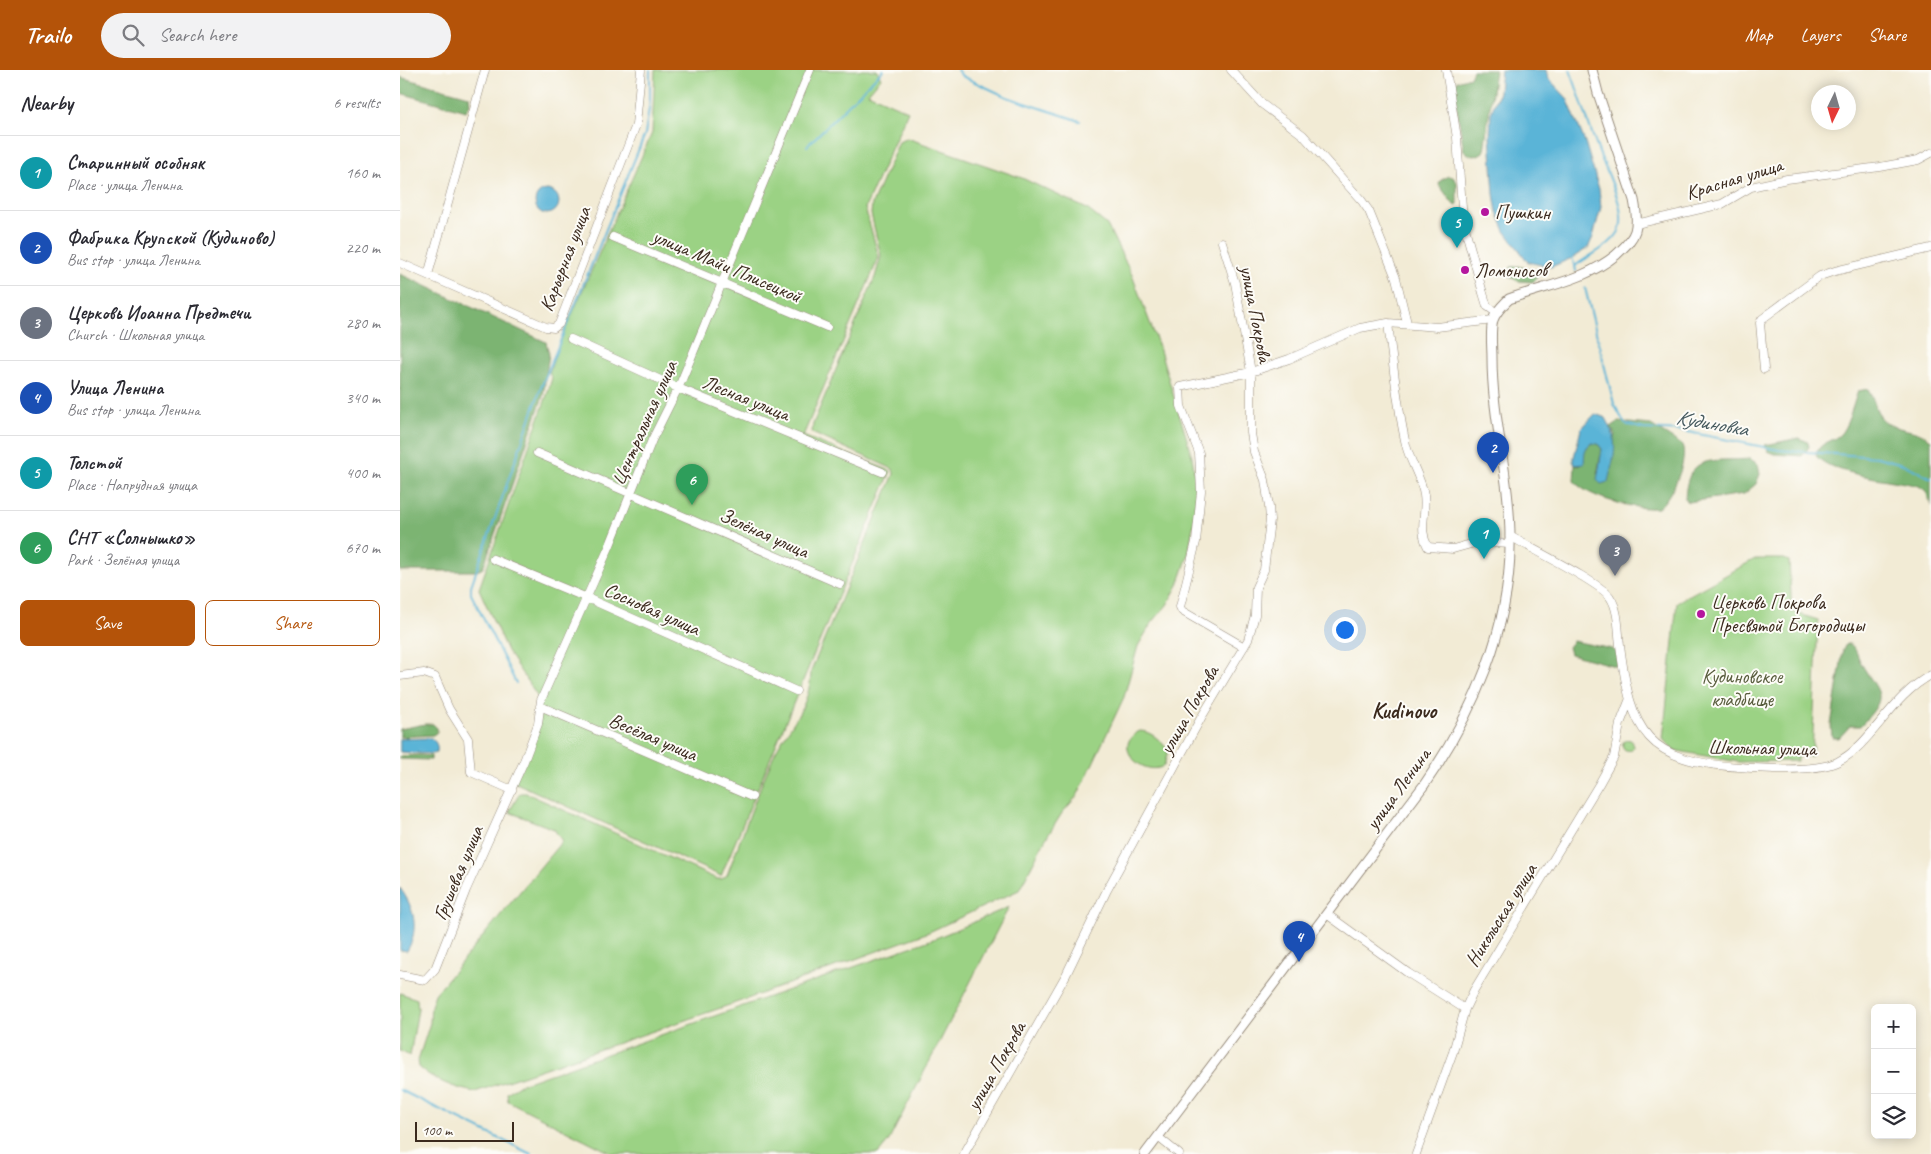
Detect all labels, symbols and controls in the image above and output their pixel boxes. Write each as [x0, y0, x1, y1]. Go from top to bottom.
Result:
search box [101, 13, 451, 58]
text: Trailo [25, 20, 71, 50]
icon: search [119, 21, 147, 49]
text: Search here [159, 23, 236, 47]
text: Map [1745, 24, 1773, 46]
text: Layers [1801, 24, 1840, 46]
text: Share [1868, 24, 1906, 46]
north arrow [1811, 85, 1856, 130]
text: Nearby [20, 90, 73, 116]
text: 6 results [333, 93, 380, 113]
text: Старинный особняк [67, 151, 204, 175]
street label: Красная улица [1683, 152, 1787, 206]
text: 1 [32, 163, 40, 183]
text: 160 m [346, 163, 380, 183]
text: Place · улица Ленина [67, 175, 182, 195]
place label: Пушкин [1495, 200, 1552, 225]
street label: Карьерная улица [534, 202, 597, 315]
marker: Пушкин [1479, 206, 1491, 218]
pin: 5 [1441, 207, 1473, 248]
street label: улица Майи Плисецкой [648, 223, 807, 309]
text: Фабрика Крупской (Кудиново) [67, 226, 274, 250]
text: 2 [32, 238, 40, 258]
text: 220 m [346, 238, 380, 258]
text: Bus stop · улица Ленина [67, 250, 200, 270]
place label: Ломоносов [1475, 258, 1552, 283]
street label: улица Покрова [1234, 262, 1278, 366]
marker: Ломоносов [1459, 264, 1471, 276]
text: Церковь Иоанна Предтечи [67, 301, 251, 325]
text: 3 [32, 313, 40, 333]
text: 280 m [346, 313, 380, 333]
text: Church · Школьная улица [67, 325, 204, 345]
street label: Центральная улица [605, 356, 683, 489]
street label: Лесная улица [699, 369, 795, 427]
text: Улица Ленина [67, 376, 163, 400]
text: 4 [32, 388, 40, 408]
text: 340 m [346, 388, 380, 408]
text: Bus stop · улица Ленина [67, 400, 200, 420]
water label: Кудиновка [1674, 404, 1752, 442]
pin: 2 [1477, 432, 1509, 473]
text: Толстой [67, 451, 122, 475]
text: 5 [33, 463, 39, 483]
text: 400 m [346, 463, 380, 483]
pin: 6 [676, 464, 708, 505]
text: Place · Напрудная улица [67, 475, 197, 495]
street label: Зелёная улица [716, 502, 814, 565]
pin: 1 [1468, 518, 1500, 559]
text: СНТ «Солнышко» [67, 526, 195, 550]
pin: 3 [1599, 535, 1631, 576]
text: 6 [32, 538, 40, 558]
text: 670 m [346, 538, 380, 558]
text: Park · Зелёная улица [67, 550, 179, 570]
street label: Сосновая улица [600, 577, 705, 642]
place label: Церковь Покрова Пресвятой Богородицы [1711, 590, 1866, 638]
button: Save [20, 600, 195, 646]
button: Share [205, 600, 380, 646]
marker: Церковь Покрова Пресвятой Богородицы [1695, 608, 1707, 620]
your location [1332, 617, 1358, 643]
street label: улица Покрова [1153, 660, 1225, 760]
park label: Кудиновское кладбище [1702, 664, 1784, 712]
district label: Kudinovo [1372, 697, 1438, 725]
street label: Весёлая улица [605, 707, 703, 768]
street label: Школьная улица [1708, 735, 1818, 761]
street label: улица Ленина [1359, 742, 1437, 836]
street label: Грушевая улица [427, 821, 490, 924]
street label: Никольская улица [1459, 858, 1543, 971]
pin: 4 [1283, 921, 1315, 962]
map controls [1871, 1004, 1916, 1139]
button: + [1871, 1004, 1916, 1049]
street label: улица Покрова [960, 1016, 1032, 1116]
button: − [1871, 1049, 1916, 1094]
button: layers [1871, 1094, 1916, 1139]
scale bar [415, 1119, 514, 1142]
text: 100 m [422, 1122, 452, 1139]

